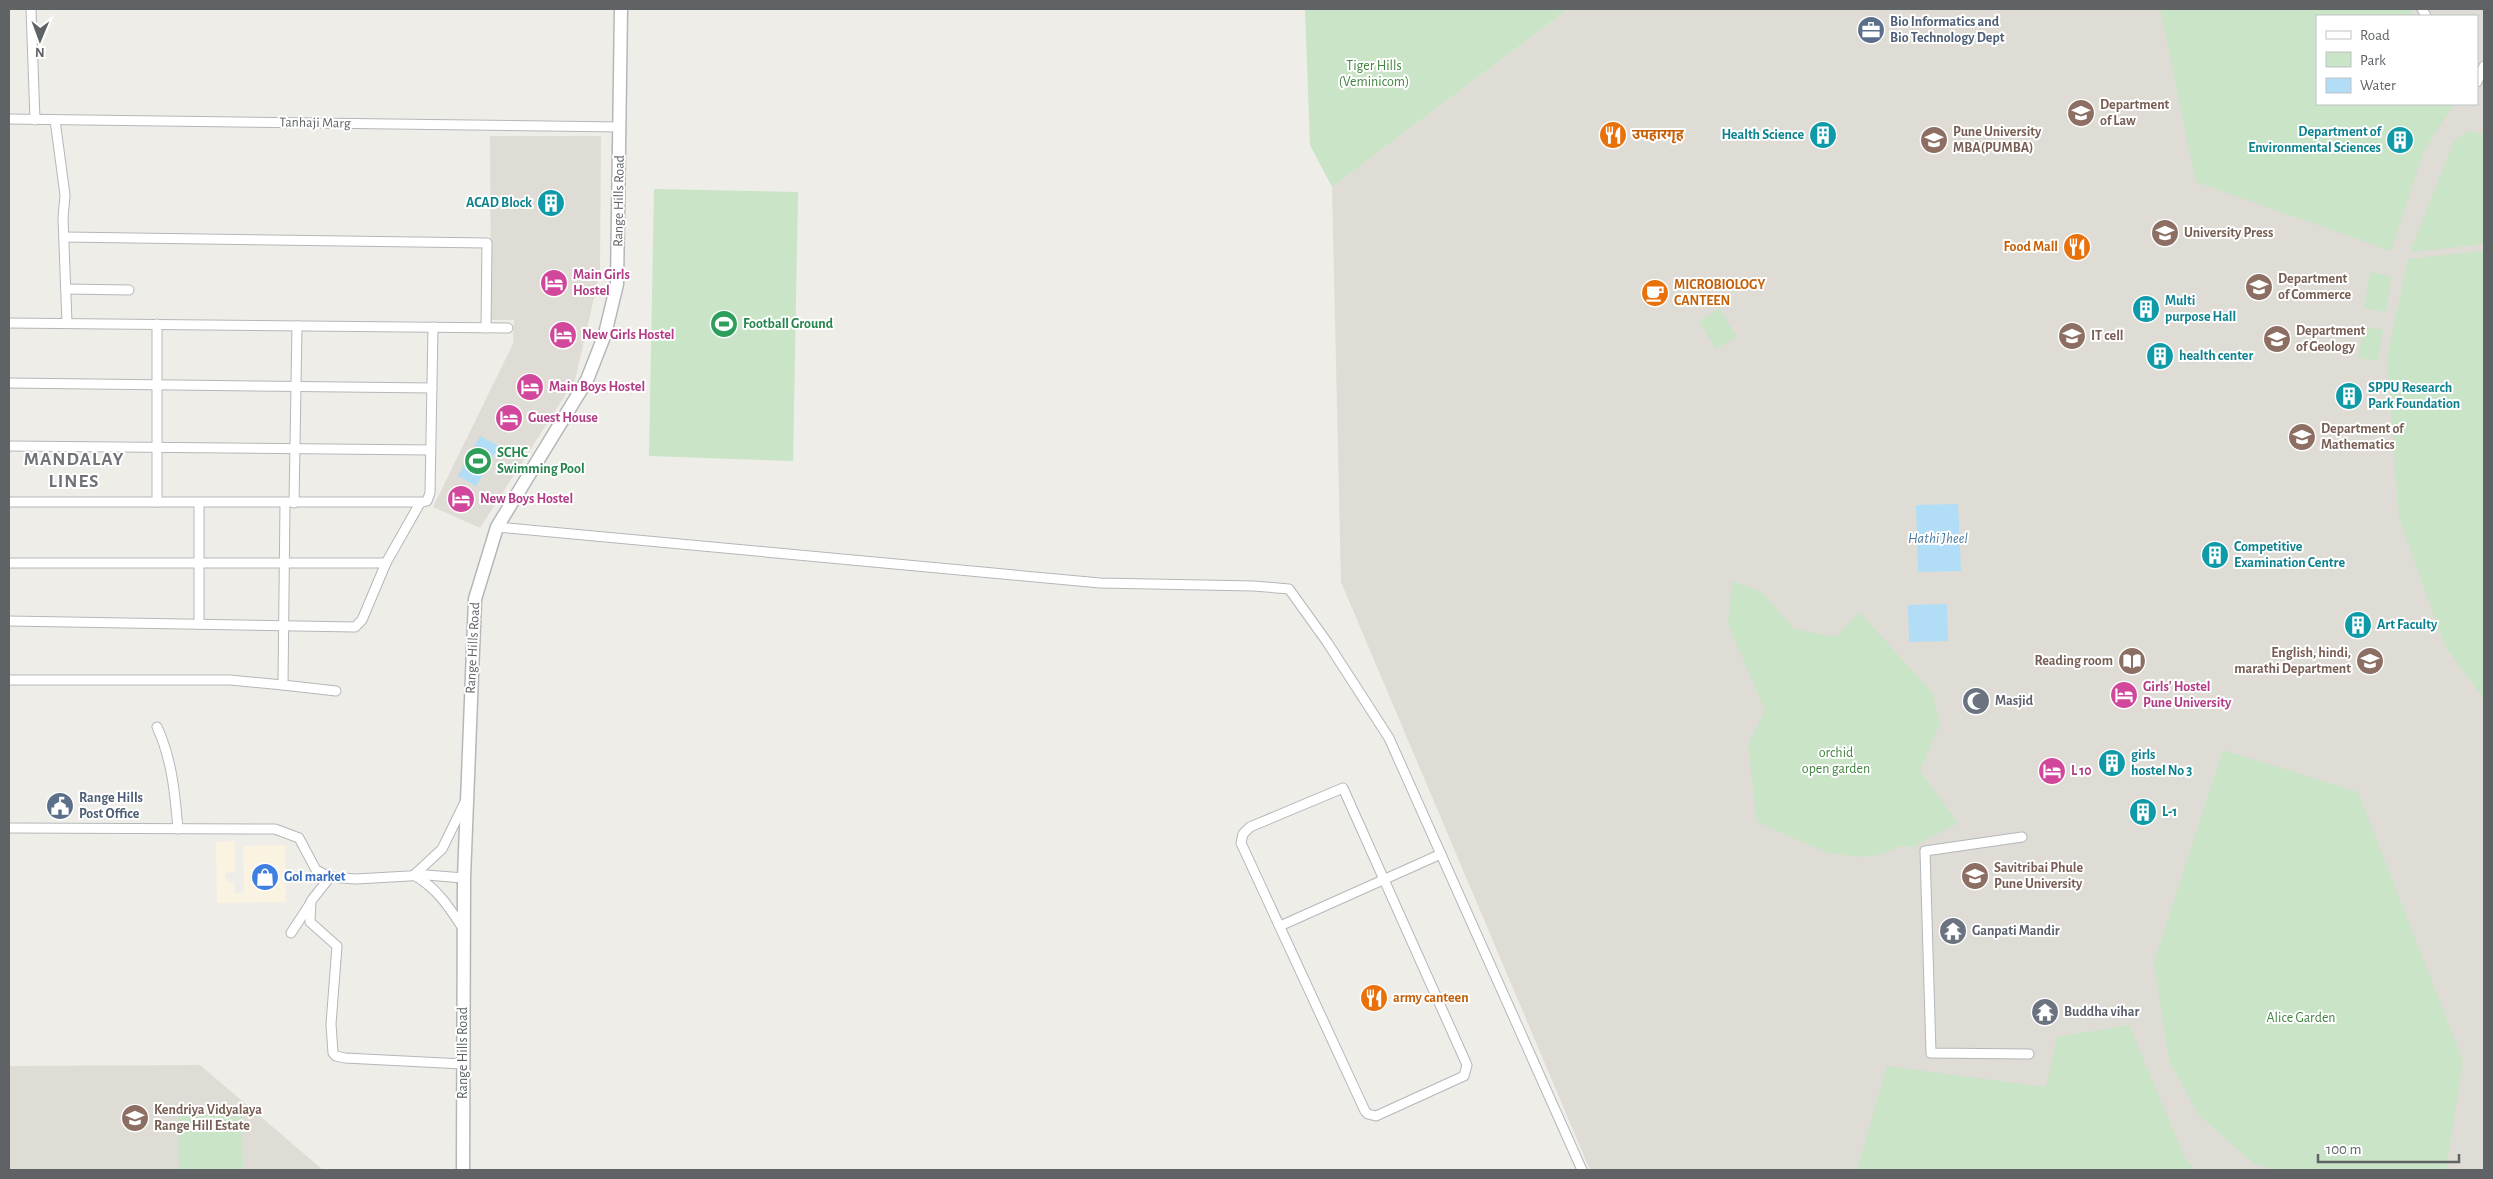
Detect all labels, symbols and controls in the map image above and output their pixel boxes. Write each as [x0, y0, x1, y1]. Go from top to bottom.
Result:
north arrow [15, 15, 65, 65]
office icon: Bio Informatics and Bio Technology Dept [1856, 15, 1886, 45]
place label: Bio Informatics and Bio Technology Dept [1890, 15, 2005, 45]
legend [2316, 15, 2478, 105]
text: Road [2360, 28, 2390, 43]
text: N [35, 45, 45, 59]
text: Park [2360, 53, 2386, 68]
park label: Tiger Hills (Veminicom) [1339, 59, 1409, 89]
text: Water [2360, 78, 2396, 93]
school or university icon: Department of Law [2066, 98, 2096, 128]
place label: Department of Law [2100, 98, 2170, 128]
street label: Tanhaji Marg [279, 115, 351, 131]
restaurant icon: उपहारगृह [1598, 120, 1628, 150]
building icon: Health Science [1808, 120, 1838, 150]
school or university icon: Pune University MBA(PUMBA) [1919, 125, 1949, 155]
place label: Pune University MBA(PUMBA) [1953, 125, 2042, 155]
place label: Department of Environmental Sciences [2248, 125, 2382, 155]
building icon: Department of Environmental Sciences [2385, 125, 2415, 155]
place label: उपहारगृह [1632, 128, 1685, 144]
place label: Health Science [1721, 128, 1804, 142]
street label: Range Hills Road [611, 155, 627, 247]
building icon: ACAD Block [536, 188, 566, 218]
place label: ACAD Block [466, 196, 532, 210]
school or university icon: University Press [2150, 218, 2180, 248]
place label: University Press [2184, 226, 2273, 240]
restaurant icon: Food Mall [2062, 232, 2092, 262]
place label: Food Mall [2004, 240, 2058, 254]
hotel icon: Main Girls Hostel [539, 268, 569, 298]
place label: Main Girls Hostel [573, 268, 630, 298]
school or university icon: Department of Commerce [2244, 272, 2274, 302]
place label: Department of Commerce [2278, 272, 2352, 302]
cafe icon: MICROBIOLOGY CANTEEN [1640, 278, 1670, 308]
place label: MICROBIOLOGY CANTEEN [1674, 278, 1765, 308]
building icon: Multi purpose Hall [2131, 294, 2161, 324]
place label: Multi purpose Hall [2165, 294, 2236, 324]
sports icon: Football Ground [709, 309, 739, 339]
place label: Football Ground [743, 317, 834, 331]
hotel icon: New Girls Hostel [548, 320, 578, 350]
school or university icon: IT cell [2057, 321, 2087, 351]
school or university icon: Department of Geology [2262, 324, 2292, 354]
place label: Department of Geology [2296, 324, 2366, 354]
place label: New Girls Hostel [582, 328, 675, 342]
place label: IT cell [2091, 329, 2124, 343]
building icon: health center [2145, 341, 2175, 371]
place label: health center [2179, 349, 2253, 363]
hotel icon: Main Boys Hostel [515, 372, 545, 402]
place label: Main Boys Hostel [549, 380, 645, 394]
building icon: SPPU Research Park Foundation [2334, 381, 2364, 411]
place label: SPPU Research Park Foundation [2368, 381, 2460, 411]
hotel icon: Guest House [494, 403, 524, 433]
place label: Guest House [528, 411, 598, 425]
school or university icon: Department of Mathematics [2287, 422, 2317, 452]
place label: Department of Mathematics [2321, 422, 2405, 452]
sports icon: SCHC Swimming Pool [463, 446, 493, 476]
place label: SCHC Swimming Pool [497, 446, 585, 476]
district label: MANDALAY LINES [24, 450, 124, 491]
hotel icon: New Boys Hostel [446, 484, 476, 514]
place label: New Boys Hostel [480, 492, 573, 506]
water label: Hathi Jheel [1908, 531, 1968, 546]
building icon: Competitive Examination Centre [2200, 540, 2230, 570]
place label: Competitive Examination Centre [2234, 540, 2345, 570]
street label: Range Hills Road [464, 602, 482, 694]
building icon: Art Faculty [2343, 610, 2373, 640]
place label: Art Faculty [2377, 618, 2438, 632]
library icon: Reading room [2117, 646, 2147, 676]
place label: English, hindi, marathi Department [2234, 646, 2351, 676]
school or university icon: English, hindi, marathi Department [2355, 646, 2385, 676]
place label: Reading room [2034, 654, 2113, 668]
hotel icon: Girls' Hostel Pune University [2109, 680, 2139, 710]
place label: Girls' Hostel Pune University [2143, 680, 2232, 710]
mosque icon: Masjid [1961, 686, 1991, 716]
place label: Masjid [1995, 694, 2034, 708]
park label: orchid open garden [1802, 746, 1870, 776]
building icon: girls hostel No 3 [2097, 748, 2127, 778]
place label: girls hostel No 3 [2131, 748, 2192, 778]
hotel icon: L 10 [2037, 756, 2067, 786]
place label: L 10 [2071, 764, 2092, 778]
public building icon: Range Hills Post Office [45, 791, 75, 821]
place label: Range Hills Post Office [79, 791, 143, 821]
building icon: L-1 [2128, 797, 2158, 827]
place label: L-1 [2162, 805, 2177, 819]
school or university icon: Savitribai Phule Pune University [1960, 861, 1990, 891]
place label: Savitribai Phule Pune University [1994, 861, 2084, 891]
shop icon: Gol market [250, 862, 280, 892]
place label: Gol market [284, 870, 346, 884]
temple icon: Ganpati Mandir [1938, 916, 1968, 946]
place label: Ganpati Mandir [1972, 924, 2060, 938]
restaurant icon: army canteen [1359, 983, 1389, 1013]
place label: army canteen [1393, 991, 1469, 1005]
temple icon: Buddha vihar [2030, 997, 2060, 1027]
place label: Buddha vihar [2064, 1005, 2139, 1019]
street label: Range Hills Road [456, 1007, 470, 1099]
park label: Alice Garden [2266, 1011, 2336, 1025]
school or university icon: Kendriya Vidyalaya Range Hill Estate [120, 1103, 150, 1133]
place label: Kendriya Vidyalaya Range Hill Estate [154, 1103, 262, 1133]
scale bar [2318, 1132, 2459, 1164]
text: 100 m [2326, 1142, 2361, 1157]

